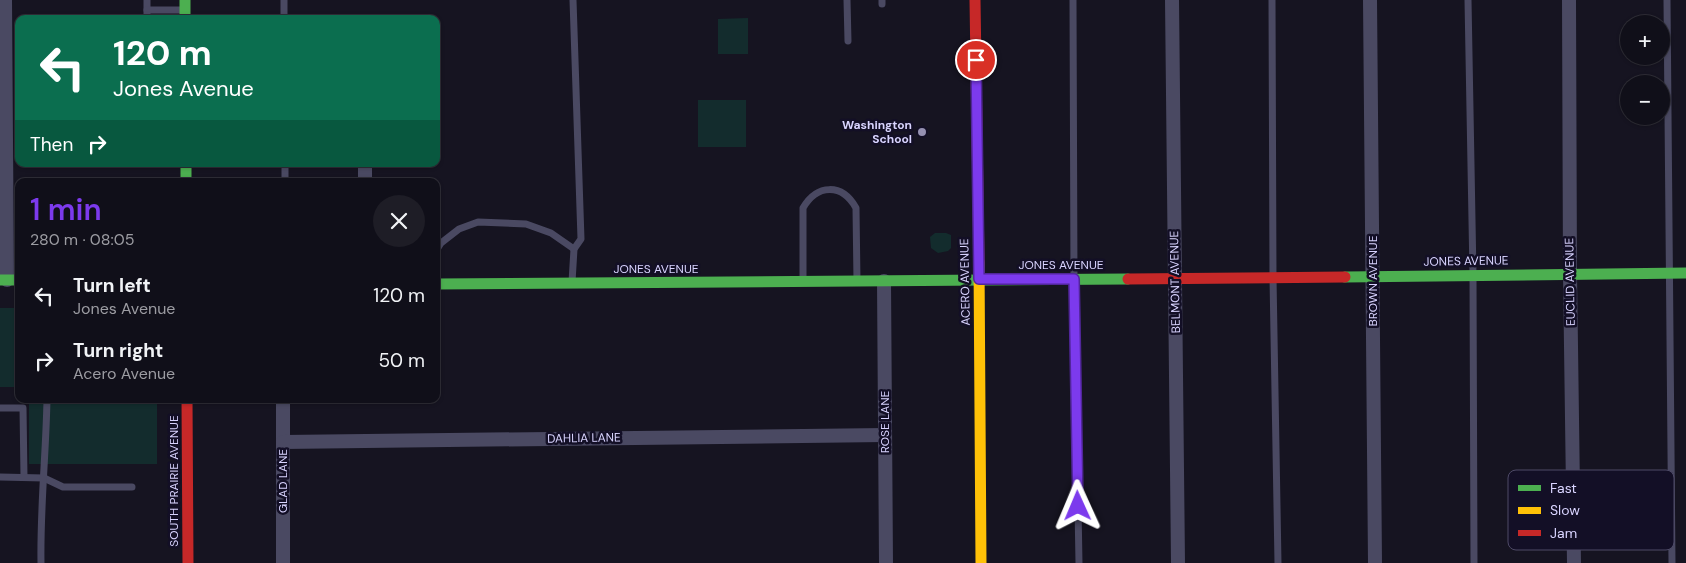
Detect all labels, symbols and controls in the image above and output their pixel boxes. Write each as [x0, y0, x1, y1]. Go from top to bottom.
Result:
map controls [1620, 15, 1670, 125]
button: + [1620, 15, 1670, 65]
text: 120 m [113, 30, 212, 76]
icon: left [30, 35, 95, 100]
pin [955, 39, 997, 81]
icon: arrive [962, 46, 990, 74]
text: Jones Avenue [113, 74, 254, 103]
button: − [1620, 75, 1670, 125]
place label: Washington School [842, 117, 912, 147]
marker: Washington School [916, 126, 928, 138]
icon: right [83, 130, 111, 158]
text: Then [30, 132, 73, 157]
text: 1 min [30, 190, 102, 229]
button: close [373, 195, 425, 247]
text: 280 m · 08:05 [30, 229, 134, 250]
street label: BELMONT AVENUE [1166, 230, 1184, 333]
street label: BROWN AVENUE [1365, 235, 1381, 327]
street label: EUCLID AVENUE [1561, 237, 1579, 326]
street label: ACERO AVENUE [956, 238, 974, 326]
street label: JONES AVENUE [1423, 252, 1509, 270]
street label: JONES AVENUE [1018, 257, 1104, 273]
street label: JONES AVENUE [613, 261, 699, 277]
text: Turn left [73, 273, 151, 298]
icon: left [30, 282, 58, 310]
text: 120 m [373, 283, 425, 308]
text: Jones Avenue [73, 298, 175, 319]
text: Turn right [73, 338, 163, 363]
icon: right [30, 347, 58, 375]
text: 50 m [378, 348, 425, 373]
text: Acero Avenue [73, 363, 175, 384]
street label: ROSE LANE [877, 390, 893, 453]
street label: SOUTH PRAIRIE AVENUE [166, 415, 182, 547]
street label: DAHLIA LANE [547, 429, 621, 447]
street label: GLAD LANE [275, 449, 291, 513]
legend [1508, 470, 1674, 550]
position arrow [1051, 479, 1103, 531]
text: Fast [1550, 479, 1577, 497]
text: Slow [1550, 501, 1580, 519]
text: Jam [1550, 524, 1577, 542]

